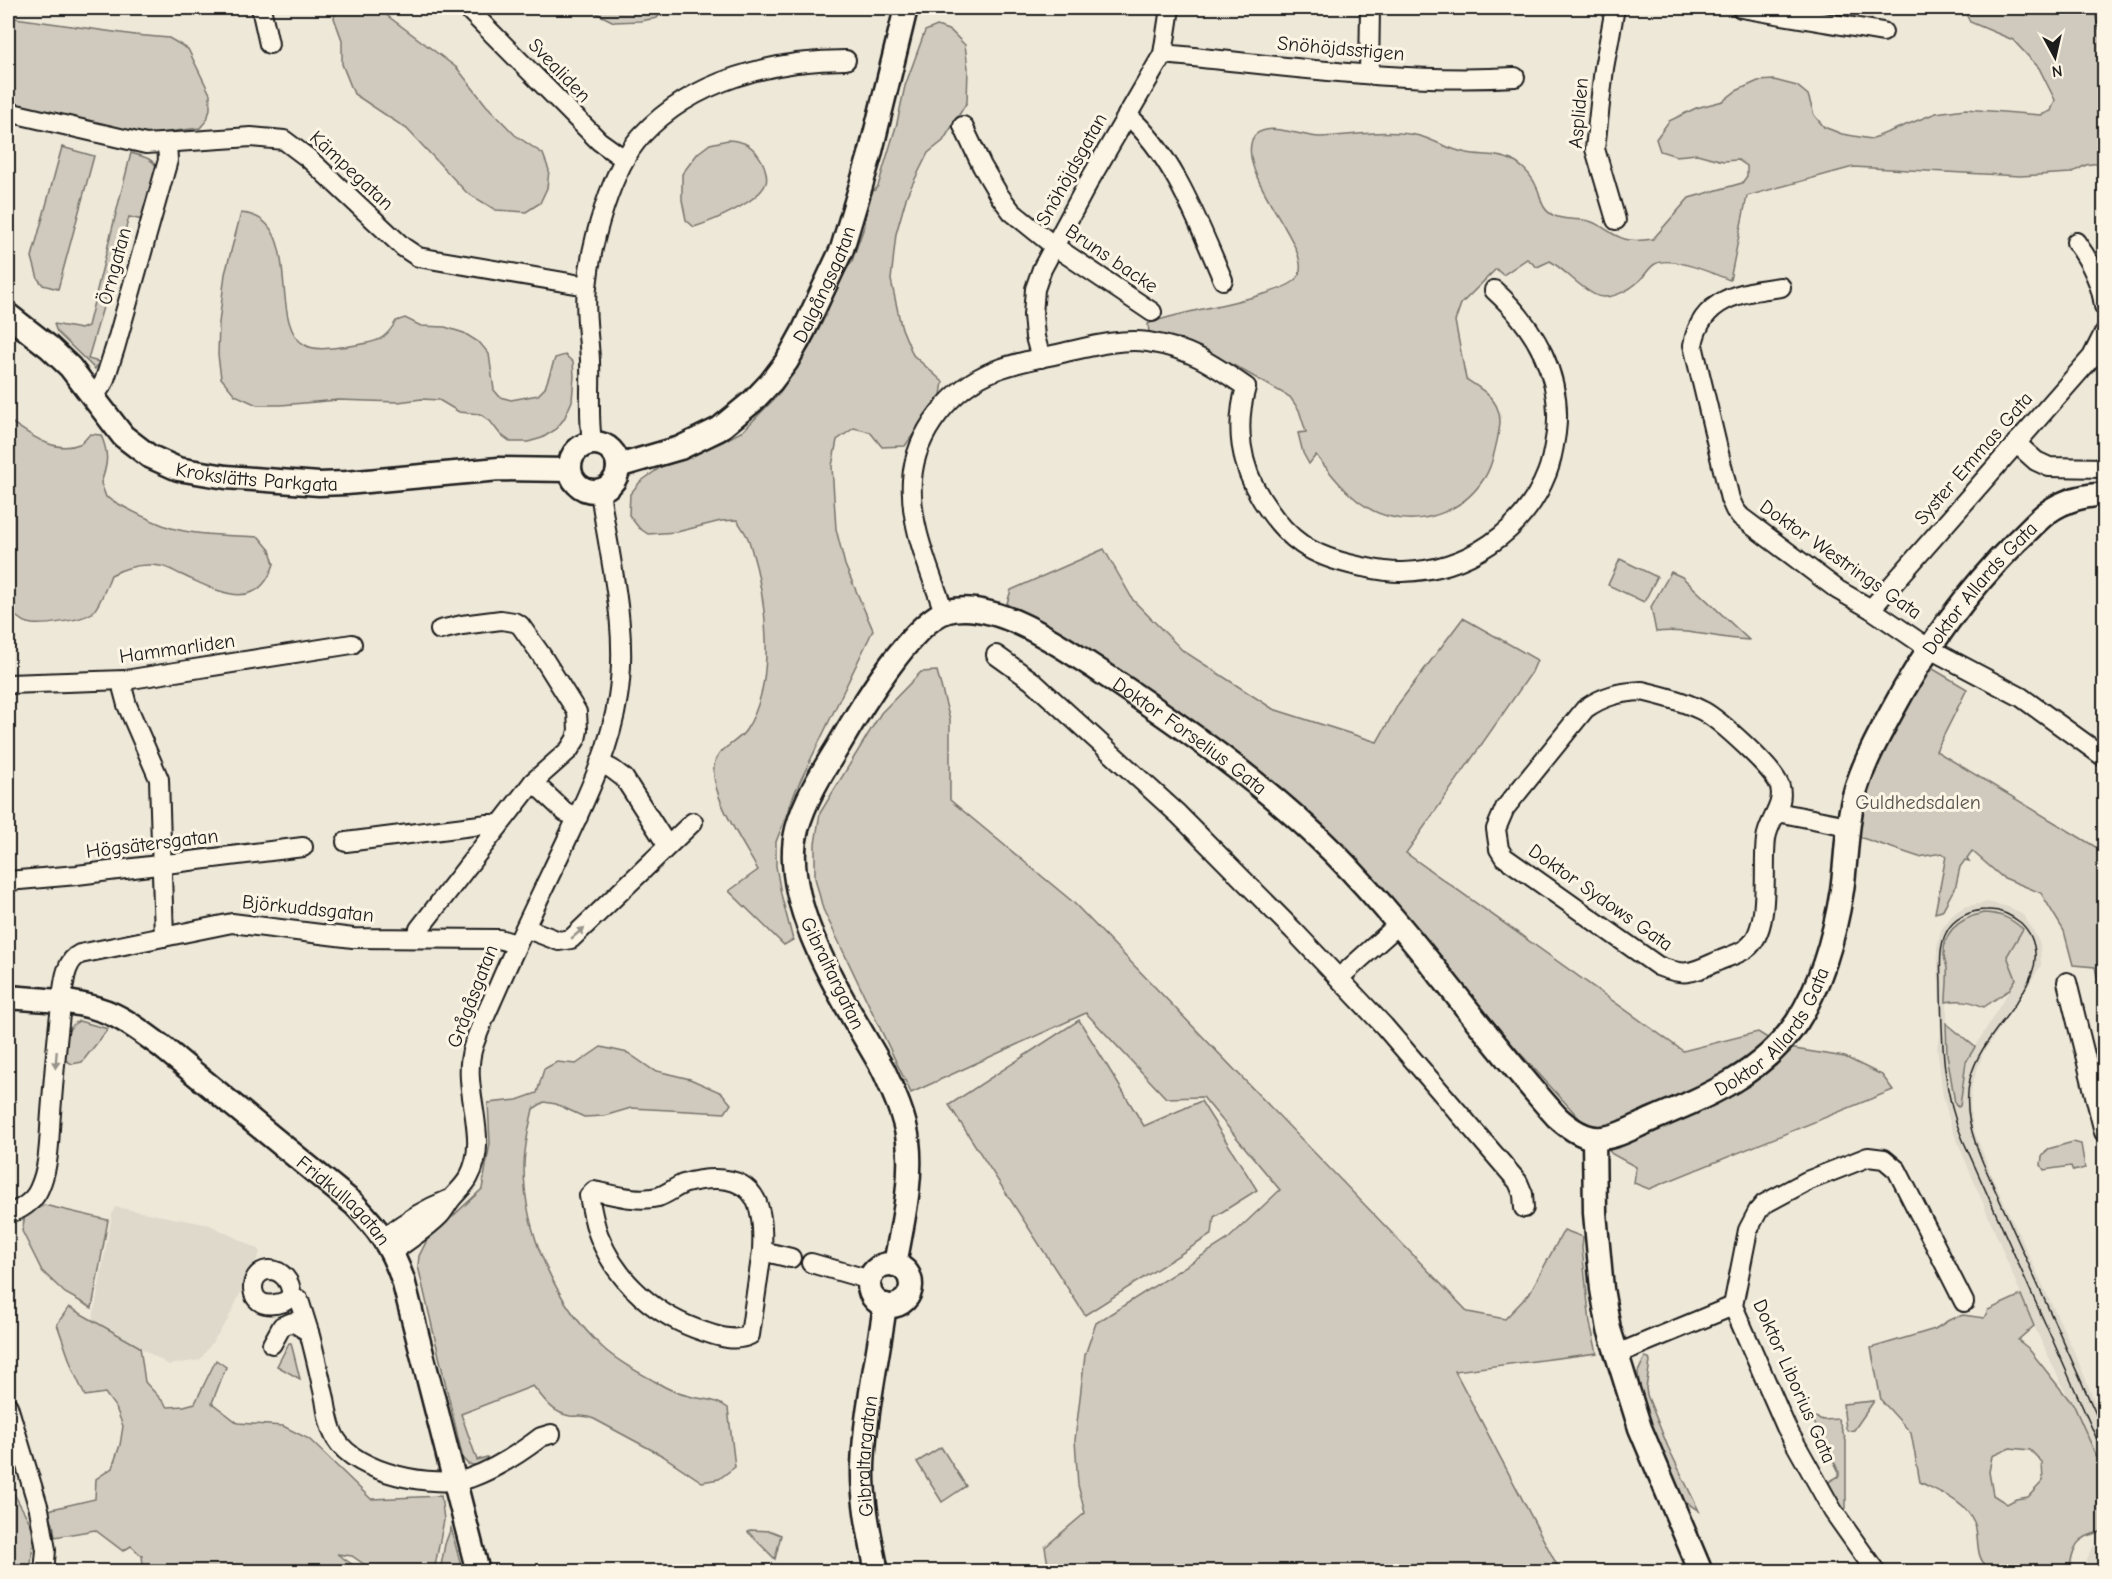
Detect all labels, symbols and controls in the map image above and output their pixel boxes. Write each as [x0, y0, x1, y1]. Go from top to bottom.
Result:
north arrow [2025, 27, 2085, 87]
street label: Snöhöjdsstigen [1276, 31, 1406, 66]
street label: Svealiden [524, 34, 596, 107]
text: N [2051, 61, 2063, 81]
street label: Aspliden [1564, 77, 1593, 149]
street label: Snöhöjdsgatan [1031, 109, 1112, 229]
street label: Kämpegatan [305, 126, 398, 215]
street label: Bruns backe [1061, 219, 1162, 298]
street label: Dalgångsgatan [788, 223, 860, 347]
street label: Örngatan [93, 225, 136, 307]
street label: Syster Emmas Gata [1909, 387, 2037, 530]
street label: Krokslätts Parkgata [174, 458, 338, 496]
street label: Doktor Westrings Gata [1755, 495, 1926, 624]
street label: Doktor Allards Gata [1918, 517, 2042, 659]
street label: Hammarliden [118, 629, 236, 668]
street label: Doktor Forselius Gata [1108, 672, 1271, 800]
park label: Guldhedsdalen [1855, 791, 1981, 814]
street label: Högsätersgatan [85, 824, 219, 863]
street label: Doktor Sydows Gata [1524, 839, 1677, 956]
street label: Björkuddsgatan [241, 890, 375, 927]
street label: Gibraltargatan [795, 913, 870, 1033]
one-way arrow [570, 926, 586, 939]
street label: Grågåsgatan [442, 941, 503, 1051]
street label: Doktor Allards Gata [1711, 964, 1834, 1101]
one-way arrow [51, 1051, 61, 1070]
street label: Fridkullagatan [292, 1151, 395, 1250]
street label: Doktor Liborius Gata [1748, 1296, 1841, 1467]
street label: Gibraltargatan [852, 1394, 882, 1518]

